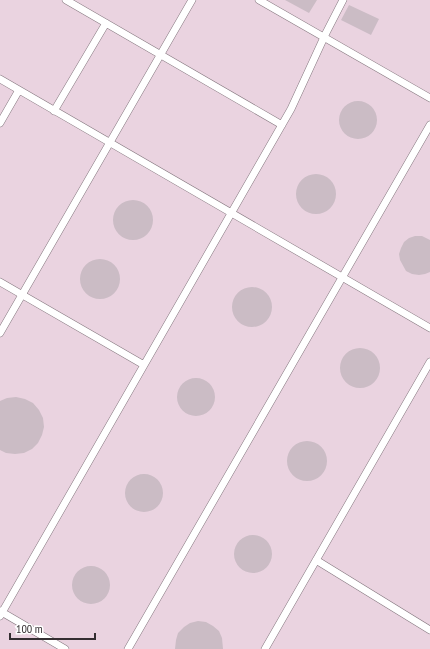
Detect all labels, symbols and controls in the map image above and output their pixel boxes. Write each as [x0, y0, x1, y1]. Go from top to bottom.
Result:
scale bar [10, 615, 95, 641]
text: 100 m [16, 621, 43, 636]

